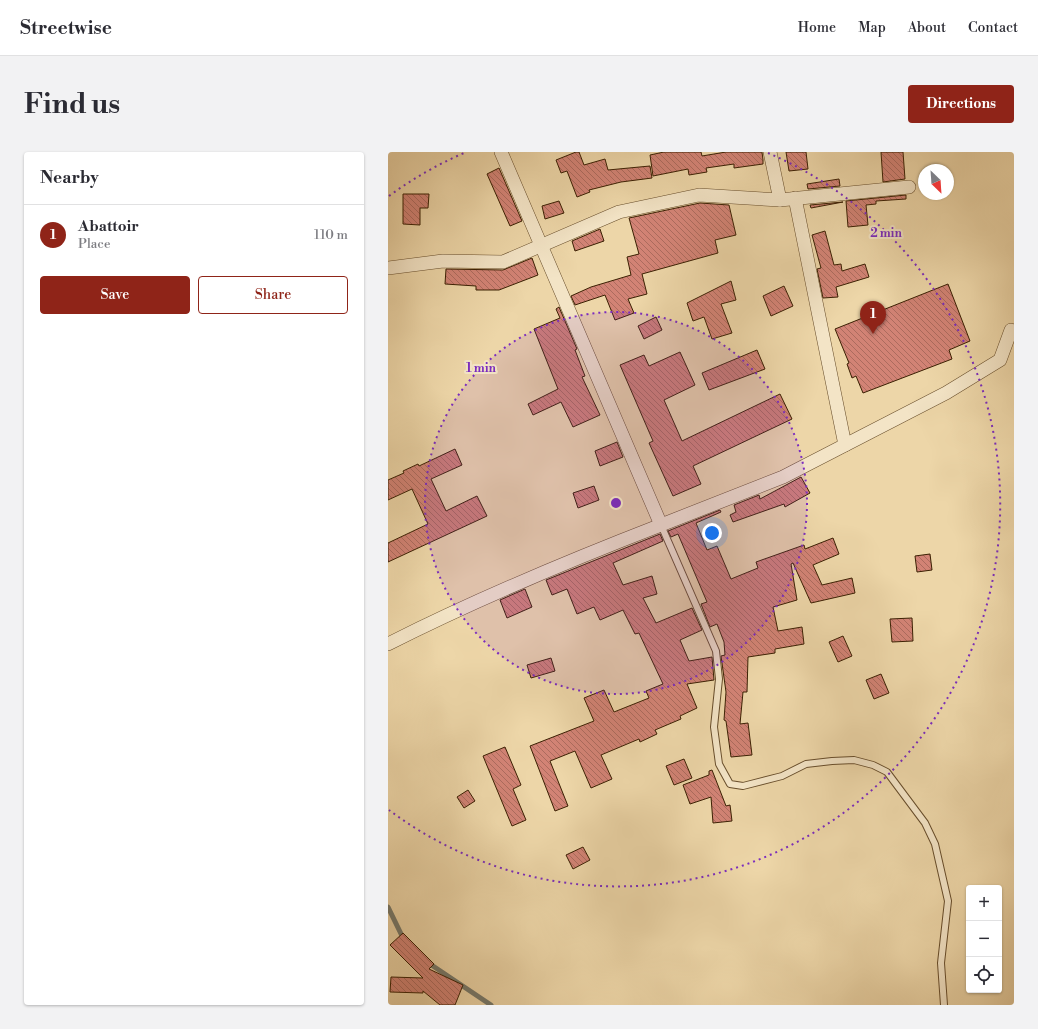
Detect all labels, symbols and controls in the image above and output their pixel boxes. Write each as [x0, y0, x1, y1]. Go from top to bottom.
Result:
text: Streetwise [20, 16, 112, 40]
text: Home [798, 19, 836, 37]
text: Map [858, 19, 886, 37]
text: About [908, 19, 946, 37]
text: Contact [968, 19, 1018, 37]
button: Directions [908, 85, 1014, 123]
text: Find us [24, 87, 120, 122]
north arrow [918, 164, 954, 200]
text: Nearby [40, 167, 99, 189]
text: Abattoir [78, 217, 139, 236]
text: 2 min [870, 226, 902, 241]
text: 1 [50, 227, 56, 243]
text: 110 m [314, 227, 348, 243]
text: Place [78, 236, 110, 252]
button: Save [40, 276, 190, 314]
button: Share [198, 276, 348, 314]
pin: 1 [860, 301, 886, 334]
text: 1 min [466, 361, 497, 376]
centre of rings [609, 496, 623, 510]
your location [702, 523, 722, 543]
map controls [966, 885, 1002, 993]
button: + [966, 885, 1002, 921]
button: − [966, 921, 1002, 957]
button: locate [966, 957, 1002, 993]

